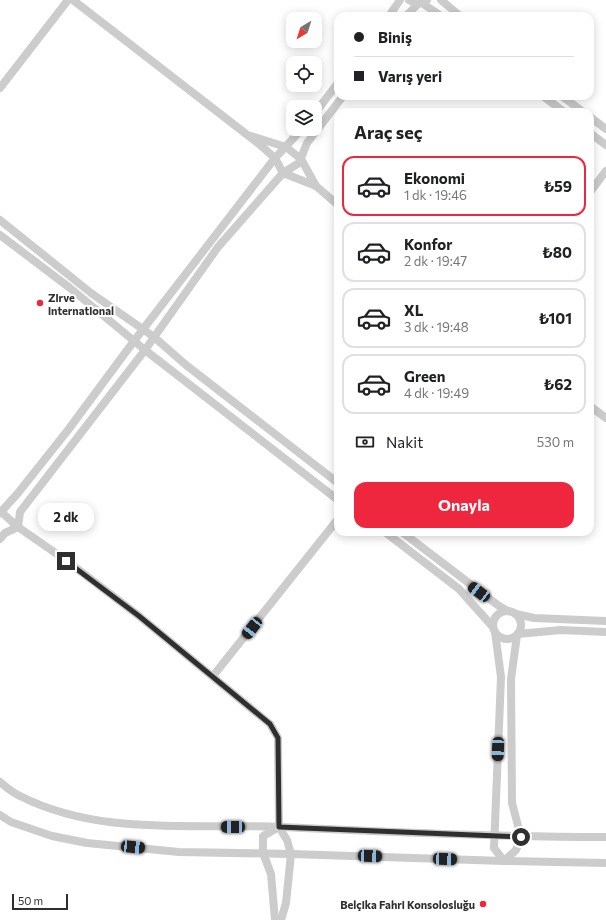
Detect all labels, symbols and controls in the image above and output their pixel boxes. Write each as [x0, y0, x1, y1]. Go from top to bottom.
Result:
north arrow [286, 12, 322, 48]
map controls [286, 12, 322, 136]
text: Biniş [378, 28, 412, 46]
button: locate [286, 56, 322, 92]
text: Varış yeri [378, 67, 442, 85]
button: layers [286, 100, 322, 136]
text: Araç seç [354, 121, 422, 143]
icon: car [356, 168, 392, 204]
text: Ekonomi [404, 169, 465, 187]
text: ₺59 [543, 177, 572, 195]
text: 1 dk · 19:46 [404, 187, 467, 203]
icon: car [356, 234, 392, 270]
text: Konfor [404, 235, 453, 253]
text: ₺80 [542, 243, 572, 261]
text: 2 dk · 19:47 [404, 253, 467, 269]
place label: Zirve international [48, 291, 114, 317]
marker: Zirve international [35, 298, 45, 308]
icon: car [356, 300, 392, 336]
text: XL [404, 301, 423, 319]
text: ₺101 [539, 309, 572, 327]
text: 3 dk · 19:48 [404, 319, 469, 335]
icon: car [356, 366, 392, 402]
text: Green [404, 367, 445, 385]
text: ₺62 [544, 375, 572, 393]
text: 4 dk · 19:49 [404, 385, 469, 401]
icon: cash [354, 431, 376, 453]
text: Nakit [386, 433, 423, 451]
text: 530 m [537, 434, 574, 450]
button: Onayla [354, 482, 574, 528]
callout: 2 dk [38, 503, 94, 531]
text: 2 dk [54, 509, 78, 525]
route end [57, 552, 75, 570]
car [466, 580, 492, 604]
car [240, 615, 264, 641]
car [492, 737, 504, 761]
car [221, 821, 245, 833]
route start [512, 828, 530, 846]
car [120, 840, 146, 854]
car [358, 850, 382, 862]
car [433, 853, 457, 865]
scale bar [12, 892, 68, 911]
text: 50 m [18, 894, 43, 907]
place label: Belçika Fahri Konsolosluğu [340, 898, 475, 911]
marker: Belçika Fahri Konsolosluğu [478, 899, 488, 909]

